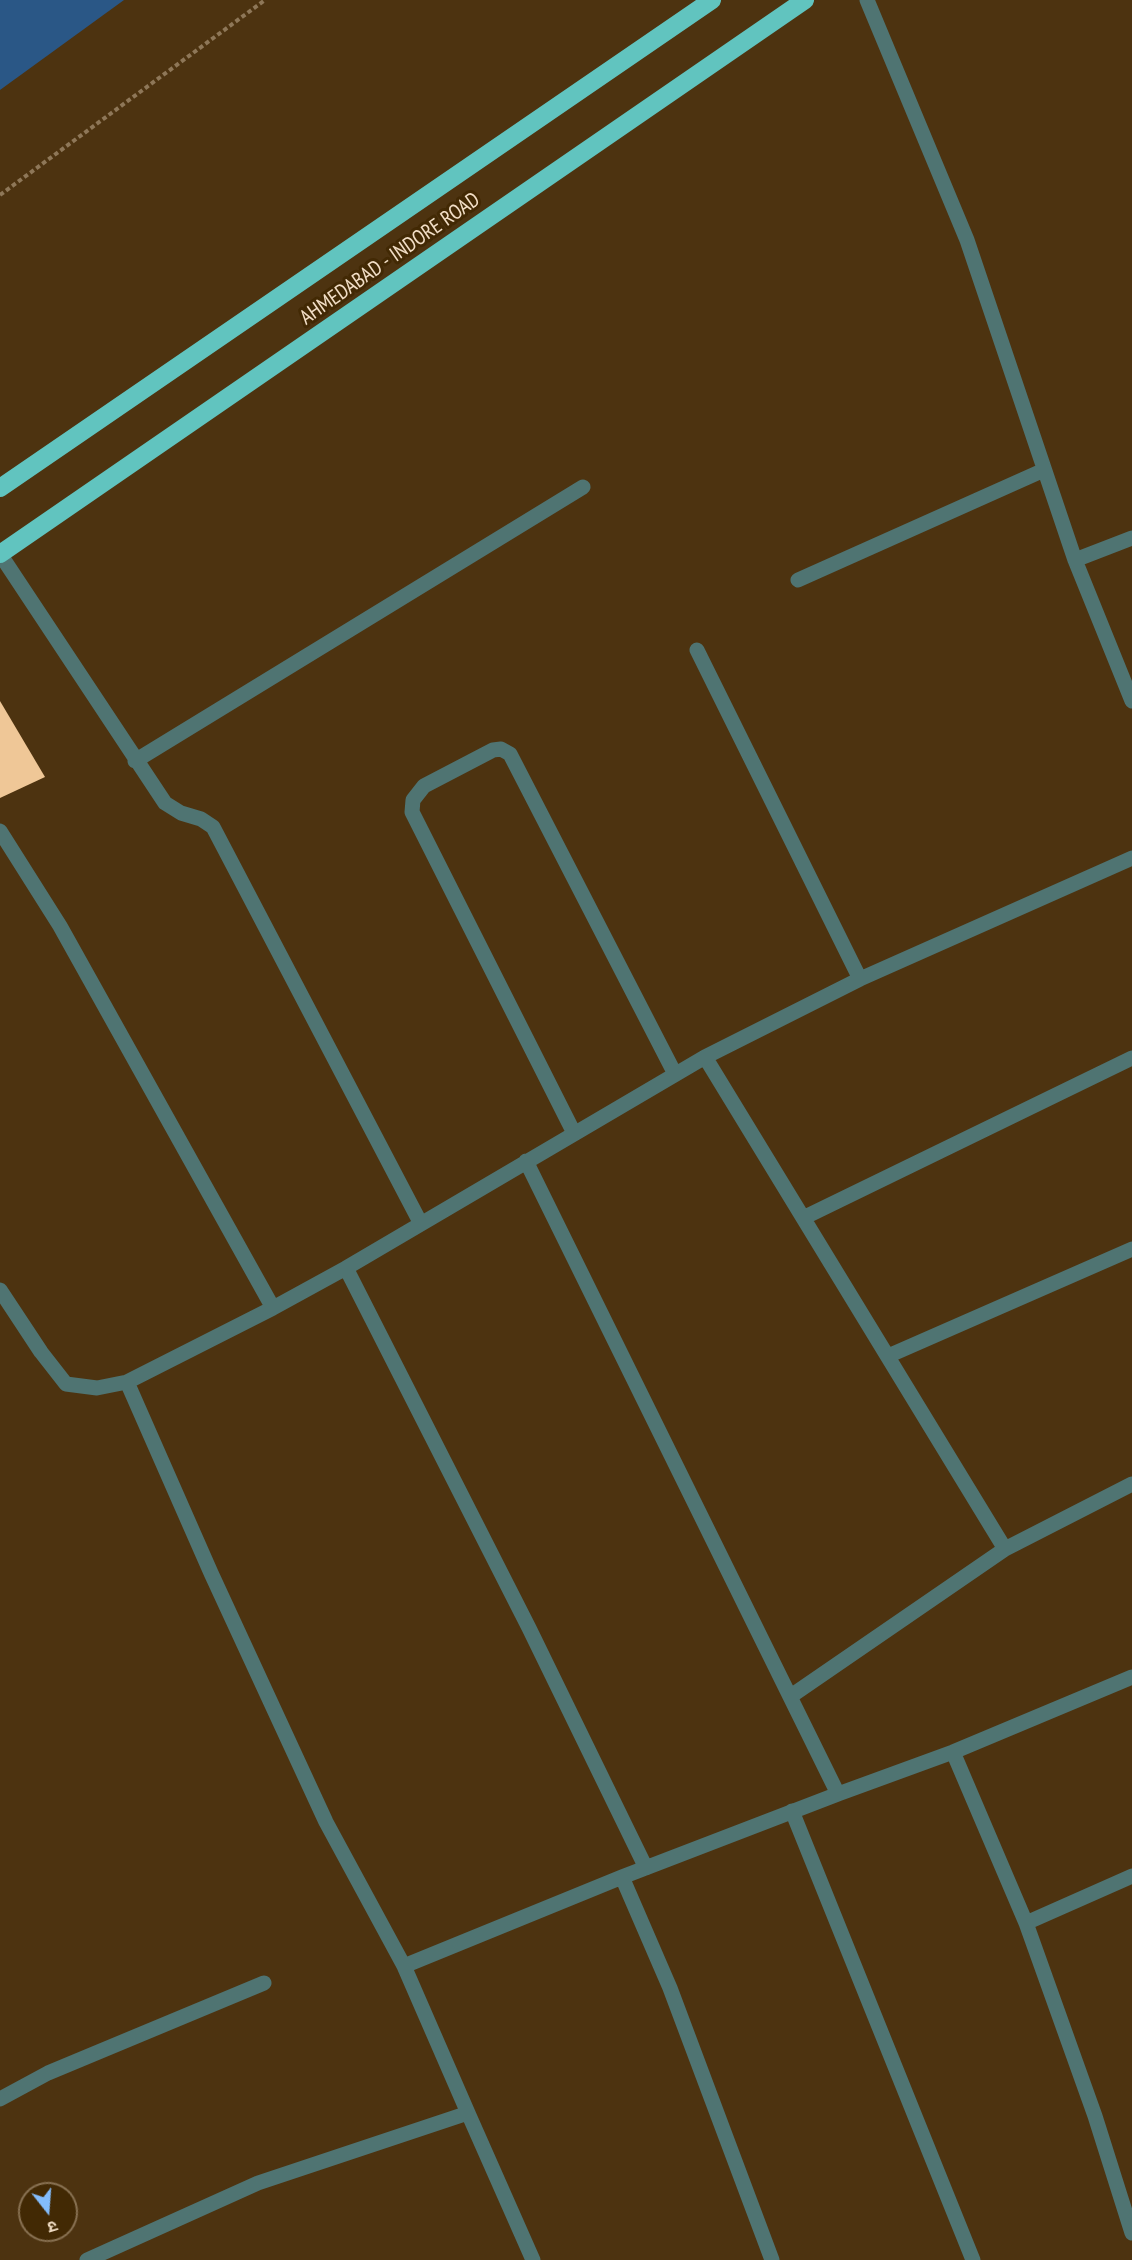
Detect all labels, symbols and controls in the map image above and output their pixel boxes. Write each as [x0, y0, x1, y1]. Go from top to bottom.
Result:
street label: AHMEDABAD - INDORE ROAD [295, 187, 485, 331]
north arrow [18, 2182, 78, 2242]
text: उ [45, 2216, 60, 2238]

